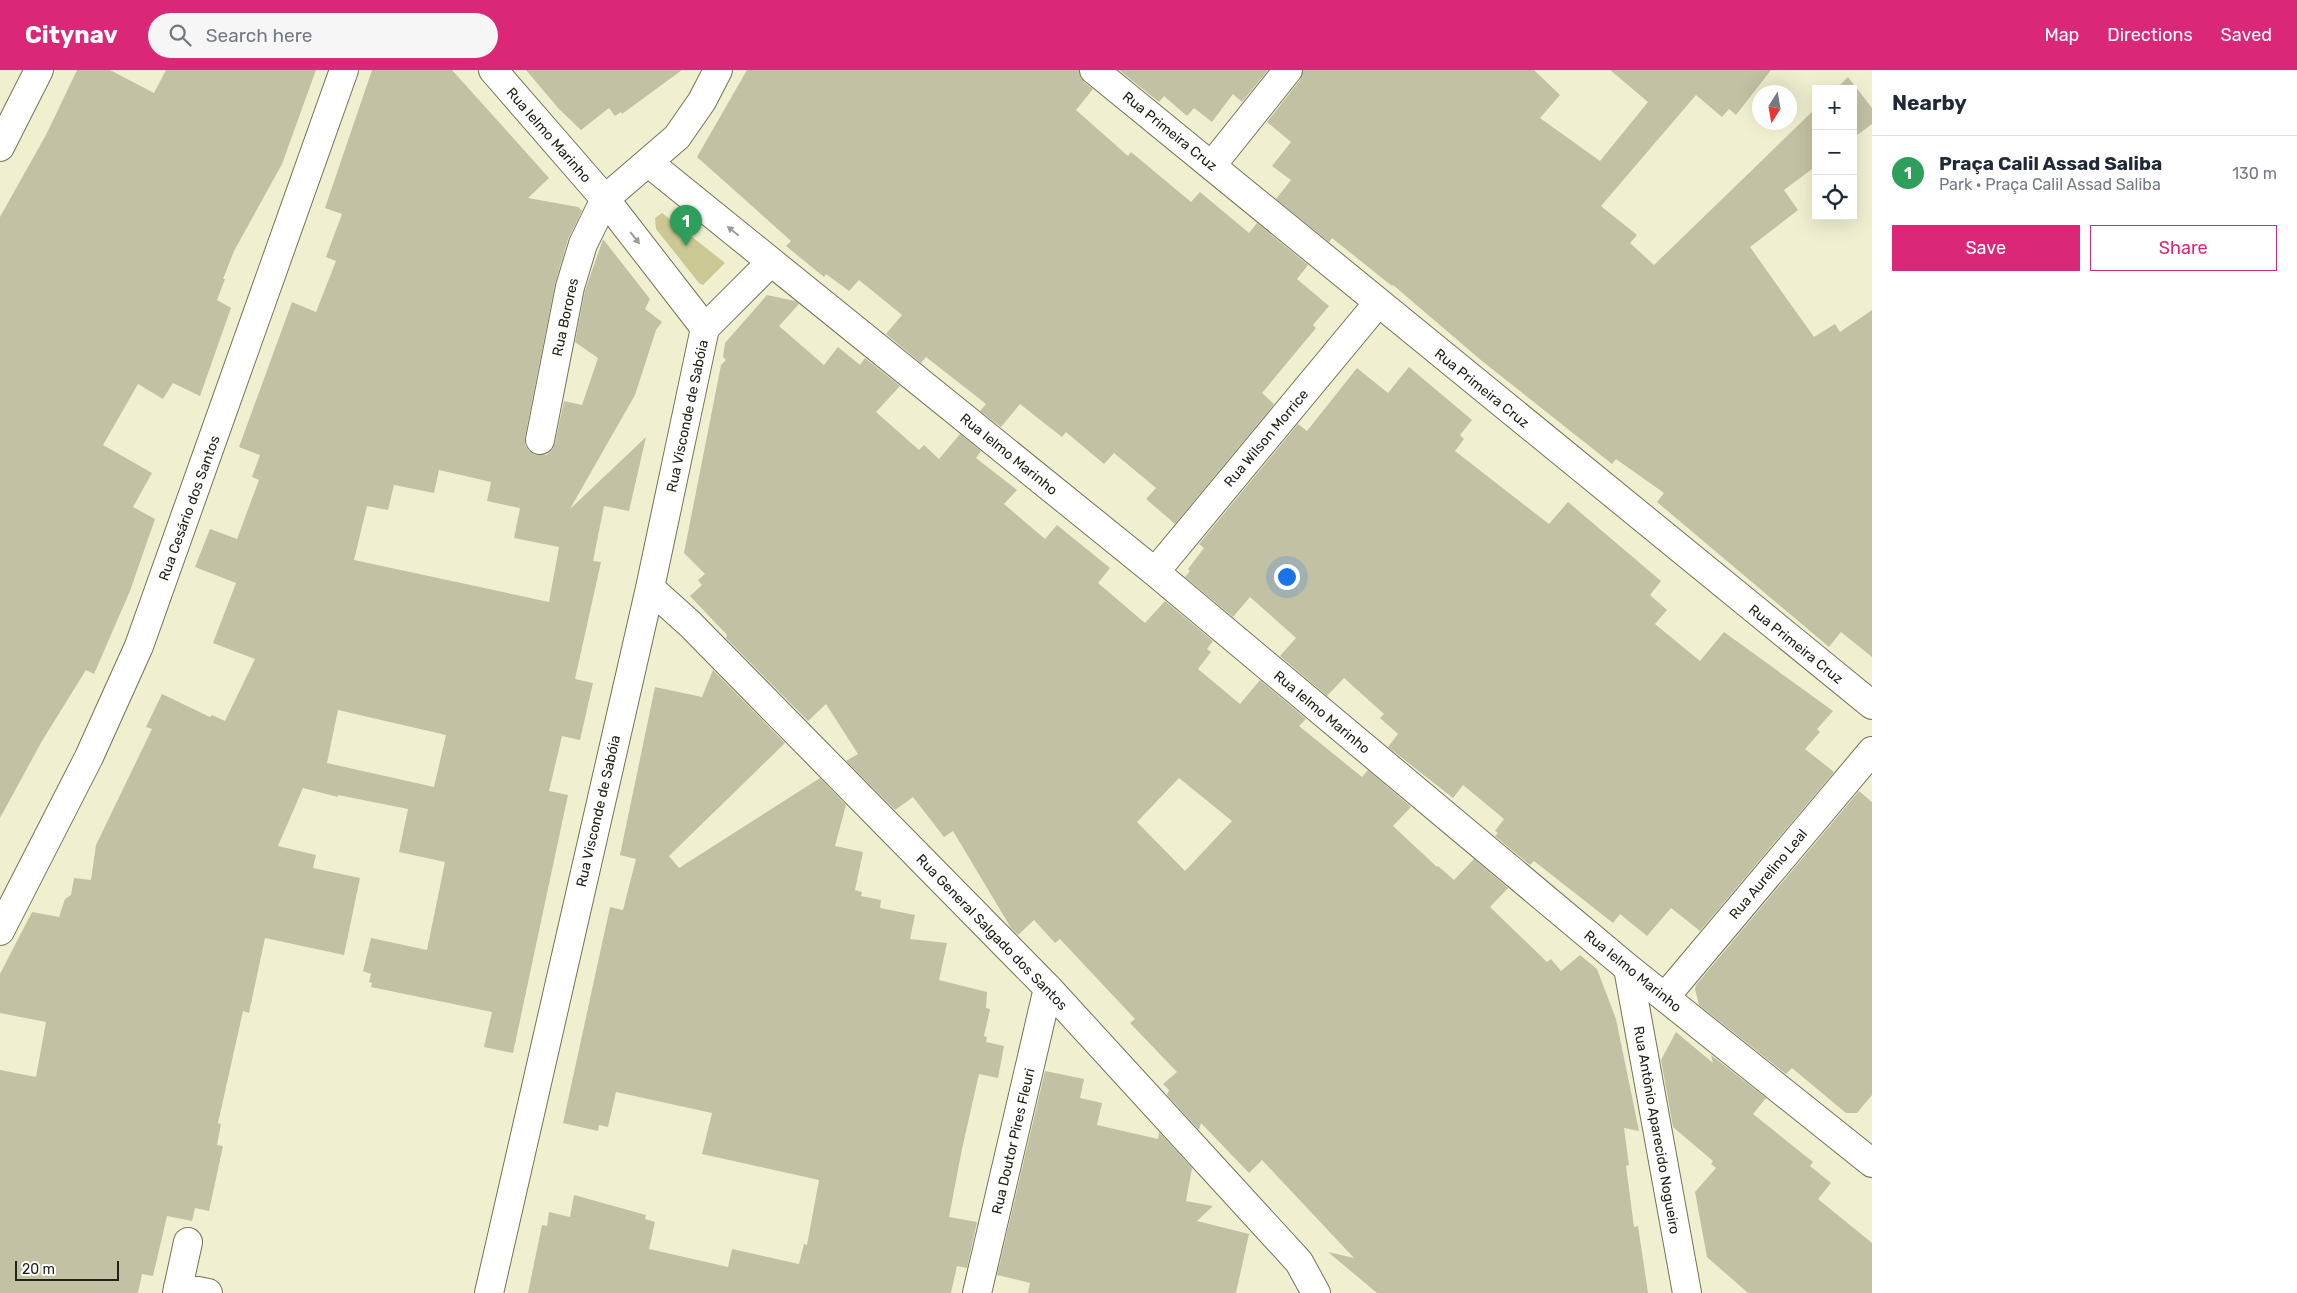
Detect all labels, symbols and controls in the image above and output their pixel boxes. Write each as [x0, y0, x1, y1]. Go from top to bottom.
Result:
search box [148, 13, 498, 58]
text: Citynav [25, 21, 118, 49]
icon: search [166, 21, 194, 49]
text: Search here [206, 24, 312, 47]
text: Map [2044, 24, 2079, 46]
text: Directions [2107, 24, 2193, 46]
text: Saved [2221, 24, 2272, 46]
street label: Rua Ielmo Marinho [503, 84, 595, 186]
north arrow [1752, 85, 1797, 130]
map controls [1812, 85, 1857, 220]
button: + [1812, 85, 1857, 130]
street label: Rua Primeira Cruz [1119, 88, 1220, 175]
text: Nearby [1892, 90, 1967, 115]
button: − [1812, 130, 1857, 175]
text: Praça Calil Assad Saliba [1939, 152, 2162, 175]
text: 1 [1904, 164, 1912, 183]
text: 130 m [2232, 164, 2277, 183]
button: locate [1812, 175, 1857, 220]
text: Park · Praça Calil Assad Saliba [1939, 175, 2161, 194]
pin: 1 [670, 205, 702, 246]
one-way arrow [727, 225, 740, 236]
button: Save [1892, 225, 2080, 271]
button: Share [2090, 225, 2277, 271]
one-way arrow [630, 231, 641, 244]
street label: Rua Borores [549, 276, 582, 358]
street label: Rua Visconde de Sabóia [663, 338, 712, 494]
street label: Rua Primeira Cruz [1431, 345, 1532, 432]
street label: Rua Wilson Morrice [1221, 386, 1312, 491]
street label: Rua Ielmo Marinho [957, 410, 1061, 499]
street label: Rua Cesário dos Santos [155, 433, 224, 583]
your location [1274, 564, 1300, 590]
street label: Rua Primeira Cruz [1745, 601, 1846, 688]
street label: Rua Ielmo Marinho [1270, 667, 1373, 758]
street label: Rua Visconde de Sabóia [573, 733, 624, 889]
street label: Rua Aurelino Leal [1726, 826, 1811, 923]
street label: Rua General Salgado dos Santos [912, 851, 1071, 1014]
street label: Rua Ielmo Marinho [1581, 927, 1685, 1016]
street label: Rua Antônio Aparecido Nogueiro [1630, 1025, 1683, 1235]
street label: Rua Doutor Pires Fleuri [988, 1066, 1039, 1216]
scale bar [15, 1258, 119, 1281]
text: 20 m [22, 1261, 55, 1278]

